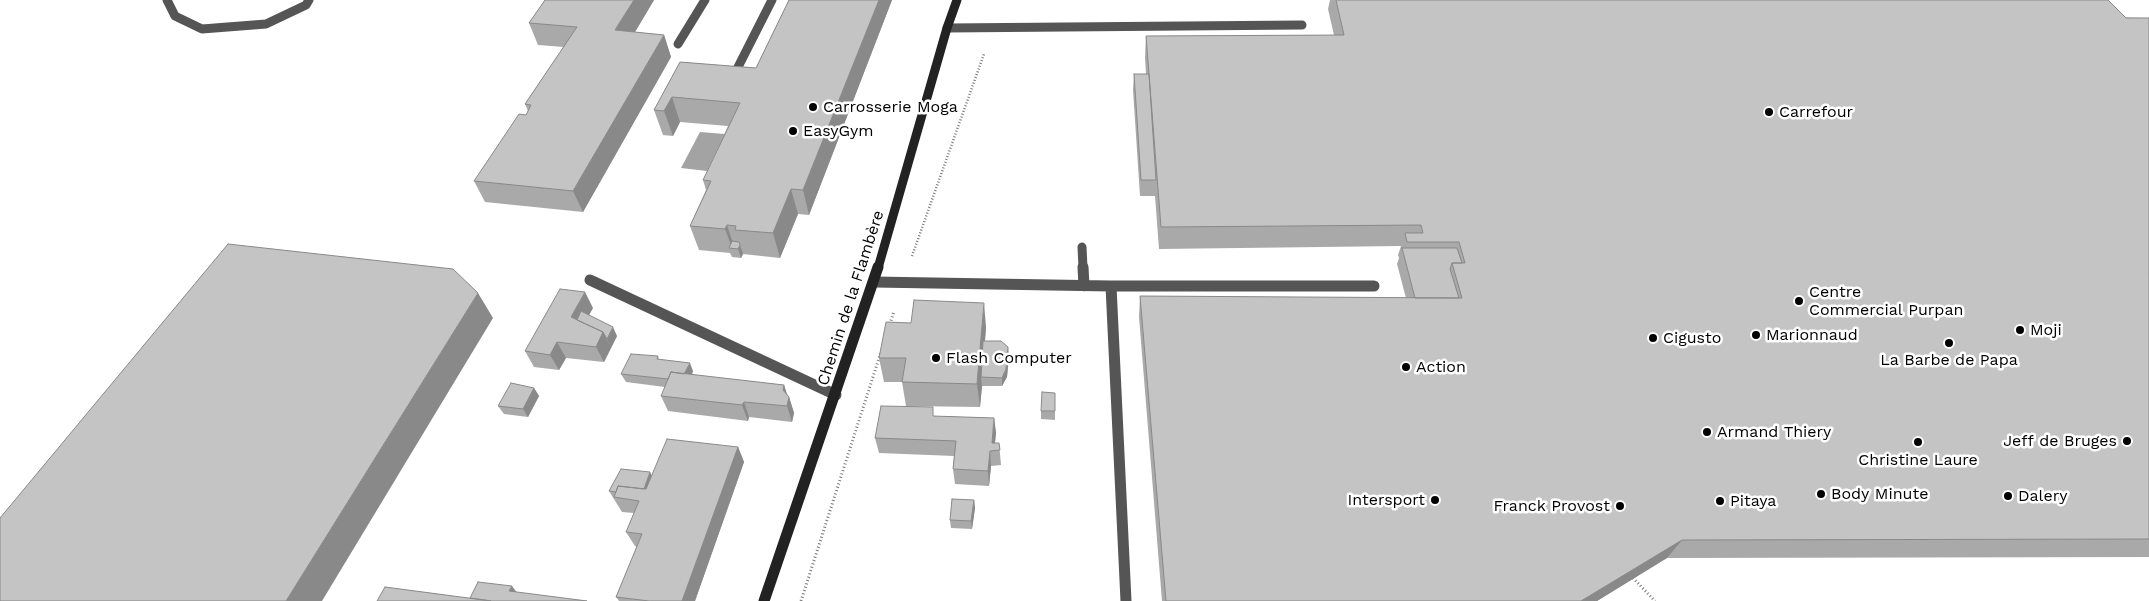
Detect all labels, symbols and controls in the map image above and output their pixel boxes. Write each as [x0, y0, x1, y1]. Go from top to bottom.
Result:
place label: Carrosserie Moga [823, 97, 958, 117]
marker: Carrosserie Moga [807, 101, 819, 113]
place label: Carrefour [1779, 102, 1853, 122]
marker: Carrefour [1763, 106, 1775, 118]
place label: EasyGym [803, 121, 873, 141]
marker: EasyGym [787, 125, 799, 137]
street label: Chemin de la Flambère [814, 208, 888, 388]
place label: Centre Commercial Purpan [1809, 282, 1963, 320]
marker: Centre Commercial Purpan [1793, 295, 1805, 307]
place label: Moji [2030, 320, 2062, 340]
marker: Moji [2014, 324, 2026, 336]
place label: Marionnaud [1766, 325, 1858, 345]
place label: Cigusto [1663, 328, 1721, 348]
marker: Marionnaud [1750, 329, 1762, 341]
marker: Cigusto [1647, 332, 1659, 344]
marker: La Barbe de Papa [1943, 337, 1955, 349]
place label: Flash Computer [946, 348, 1072, 368]
place label: La Barbe de Papa [1880, 350, 2018, 370]
marker: Flash Computer [930, 352, 942, 364]
place label: Action [1416, 357, 1466, 377]
marker: Action [1400, 361, 1412, 373]
place label: Armand Thiery [1717, 422, 1831, 442]
marker: Armand Thiery [1701, 426, 1713, 438]
place label: Jeff de Bruges [2003, 431, 2117, 451]
marker: Jeff de Bruges [2121, 435, 2133, 447]
marker: Christine Laure [1912, 436, 1924, 448]
place label: Christine Laure [1858, 450, 1978, 470]
place label: Body Minute [1831, 484, 1928, 504]
place label: Dalery [2018, 486, 2068, 506]
marker: Body Minute [1815, 488, 1827, 500]
place label: Intersport [1348, 490, 1425, 510]
marker: Dalery [2002, 490, 2014, 502]
place label: Pitaya [1730, 491, 1776, 511]
marker: Intersport [1429, 494, 1441, 506]
marker: Pitaya [1714, 495, 1726, 507]
place label: Franck Provost [1493, 496, 1610, 516]
marker: Franck Provost [1614, 500, 1626, 512]

